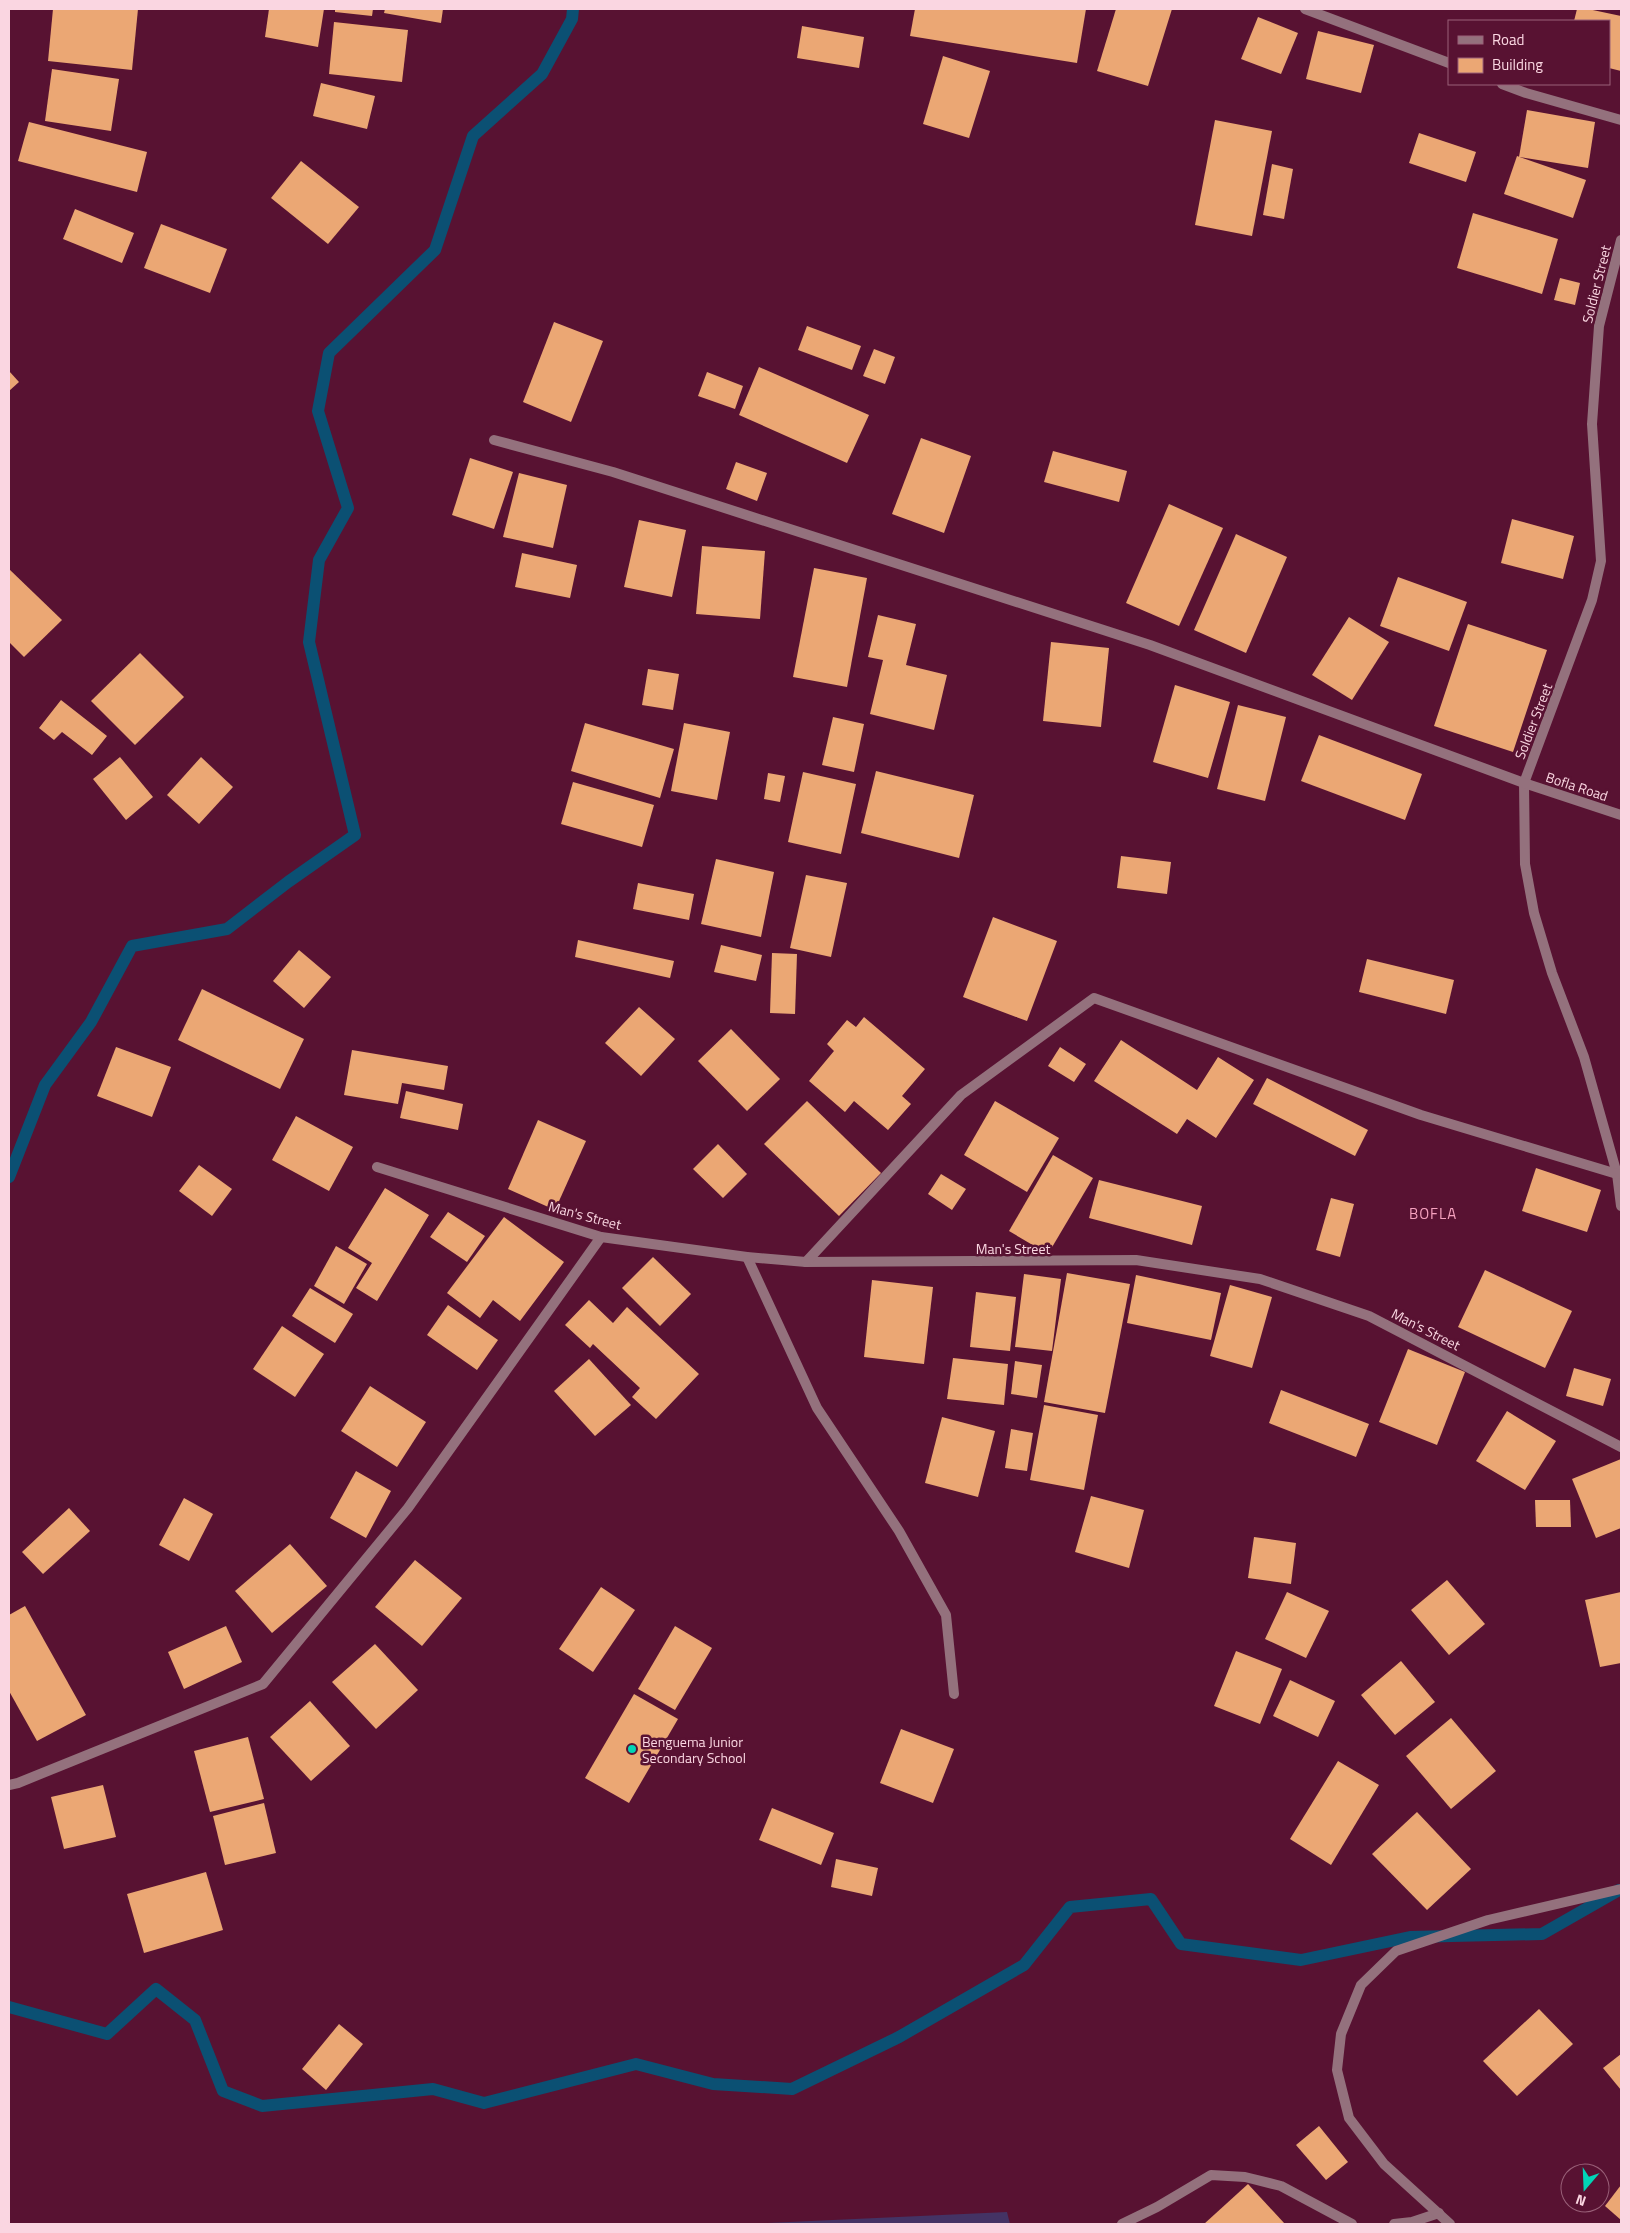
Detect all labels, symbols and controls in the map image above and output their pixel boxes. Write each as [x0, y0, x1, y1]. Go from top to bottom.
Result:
legend [1448, 20, 1610, 85]
text: Road [1492, 28, 1524, 51]
text: Building [1492, 53, 1543, 76]
street label: Soldier Street [1576, 243, 1616, 325]
street label: Soldier Street [1509, 680, 1557, 762]
street label: Bofla Road [1543, 766, 1611, 806]
street label: Man's Street [546, 1195, 624, 1235]
district label: BOFLA [1409, 1202, 1457, 1225]
street label: Man's Street [976, 1238, 1050, 1259]
street label: Man's Street [1388, 1303, 1464, 1355]
place label: Benguema Junior Secondary School [642, 1731, 746, 1768]
marker: Benguema Junior Secondary School [626, 1743, 638, 1755]
north arrow [1560, 2163, 1610, 2213]
text: N [1573, 2189, 1589, 2212]

